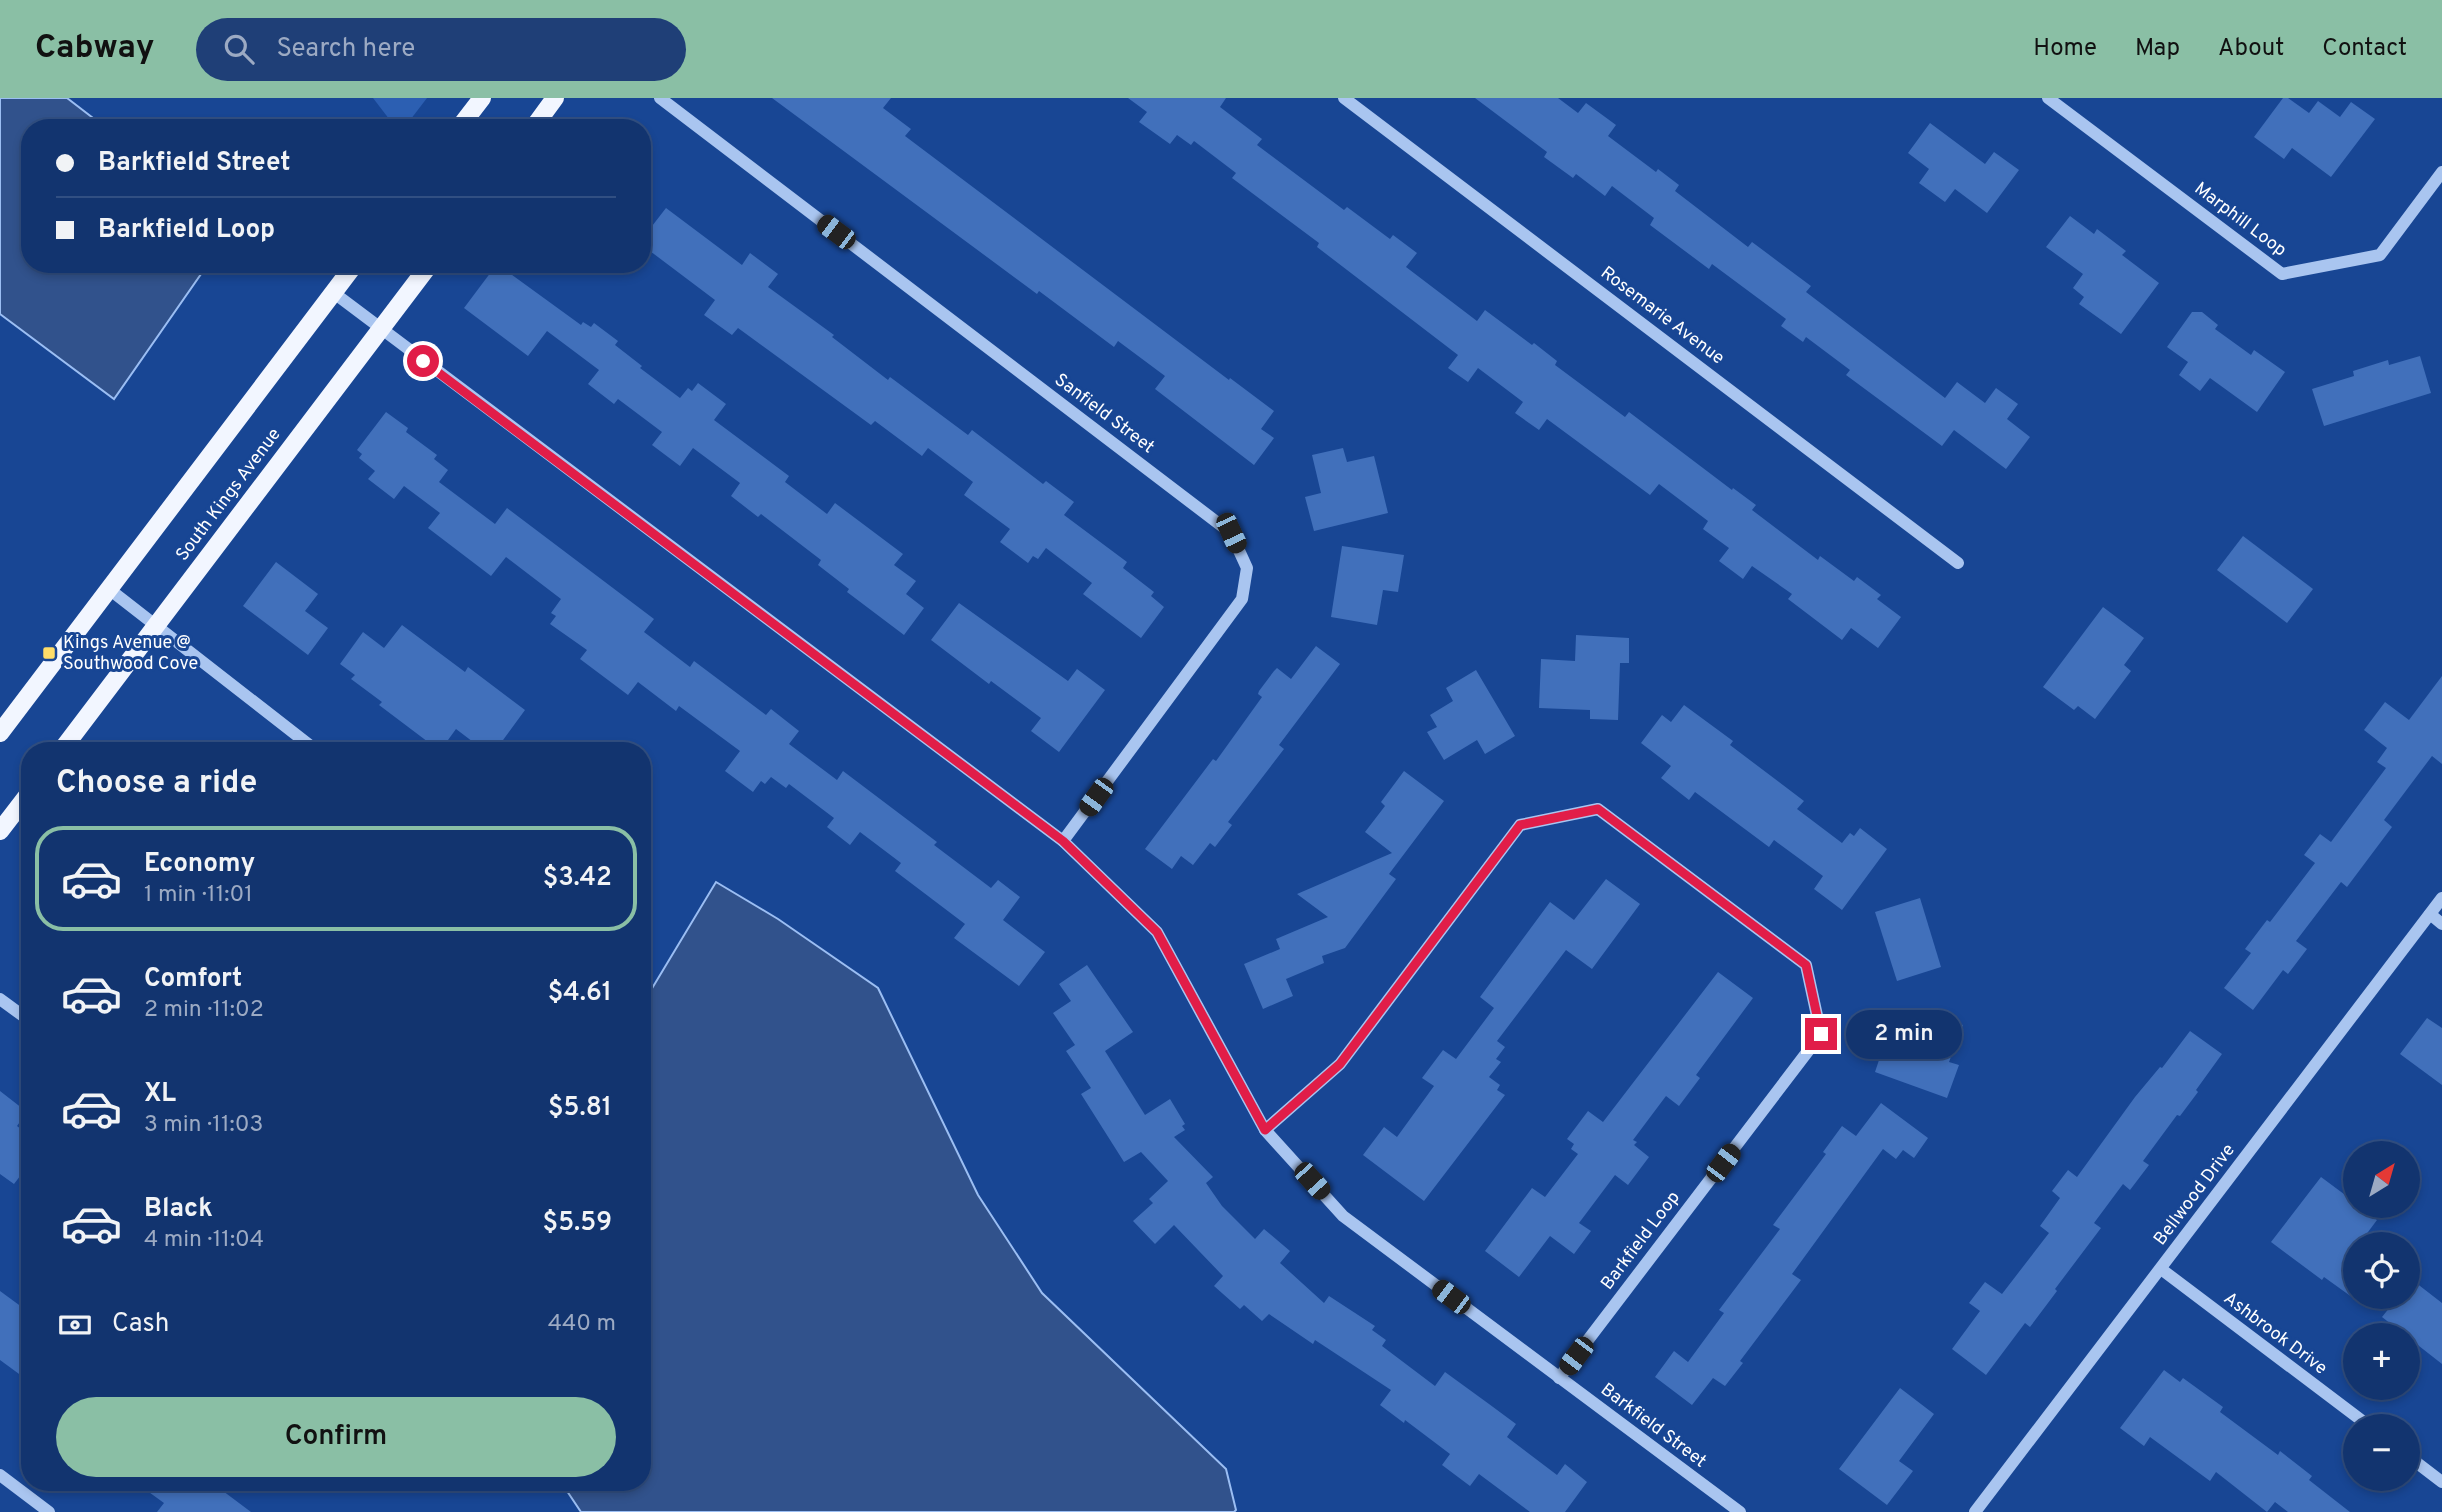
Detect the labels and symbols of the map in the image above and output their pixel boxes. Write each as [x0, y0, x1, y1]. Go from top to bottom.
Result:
street label: Marphill Loop [2189, 178, 2291, 262]
car [813, 211, 860, 253]
street label: Rosemarie Avenue [1595, 262, 1729, 370]
route start [407, 345, 439, 377]
street label: Sanfield Street [1049, 369, 1159, 459]
street label: South Kings Avenue [172, 424, 286, 566]
car [1213, 510, 1250, 556]
place label: Kings Avenue @ Southwood Cove [63, 632, 198, 676]
marker: Kings Avenue @ Southwood Cove [41, 645, 57, 661]
car [1076, 774, 1117, 820]
callout: 2 min [1846, 1010, 1961, 1058]
route end [1805, 1018, 1837, 1050]
car [1702, 1140, 1745, 1186]
street label: Bellwood Drive [2149, 1140, 2241, 1250]
north arrow [2343, 1141, 2420, 1218]
car [1291, 1158, 1334, 1204]
street label: Barkfield Loop [1596, 1187, 1686, 1295]
car [1428, 1276, 1475, 1318]
street label: Ashbrook Drive [2219, 1287, 2331, 1381]
car [1555, 1333, 1598, 1379]
street label: Barkfield Street [1595, 1379, 1711, 1473]

